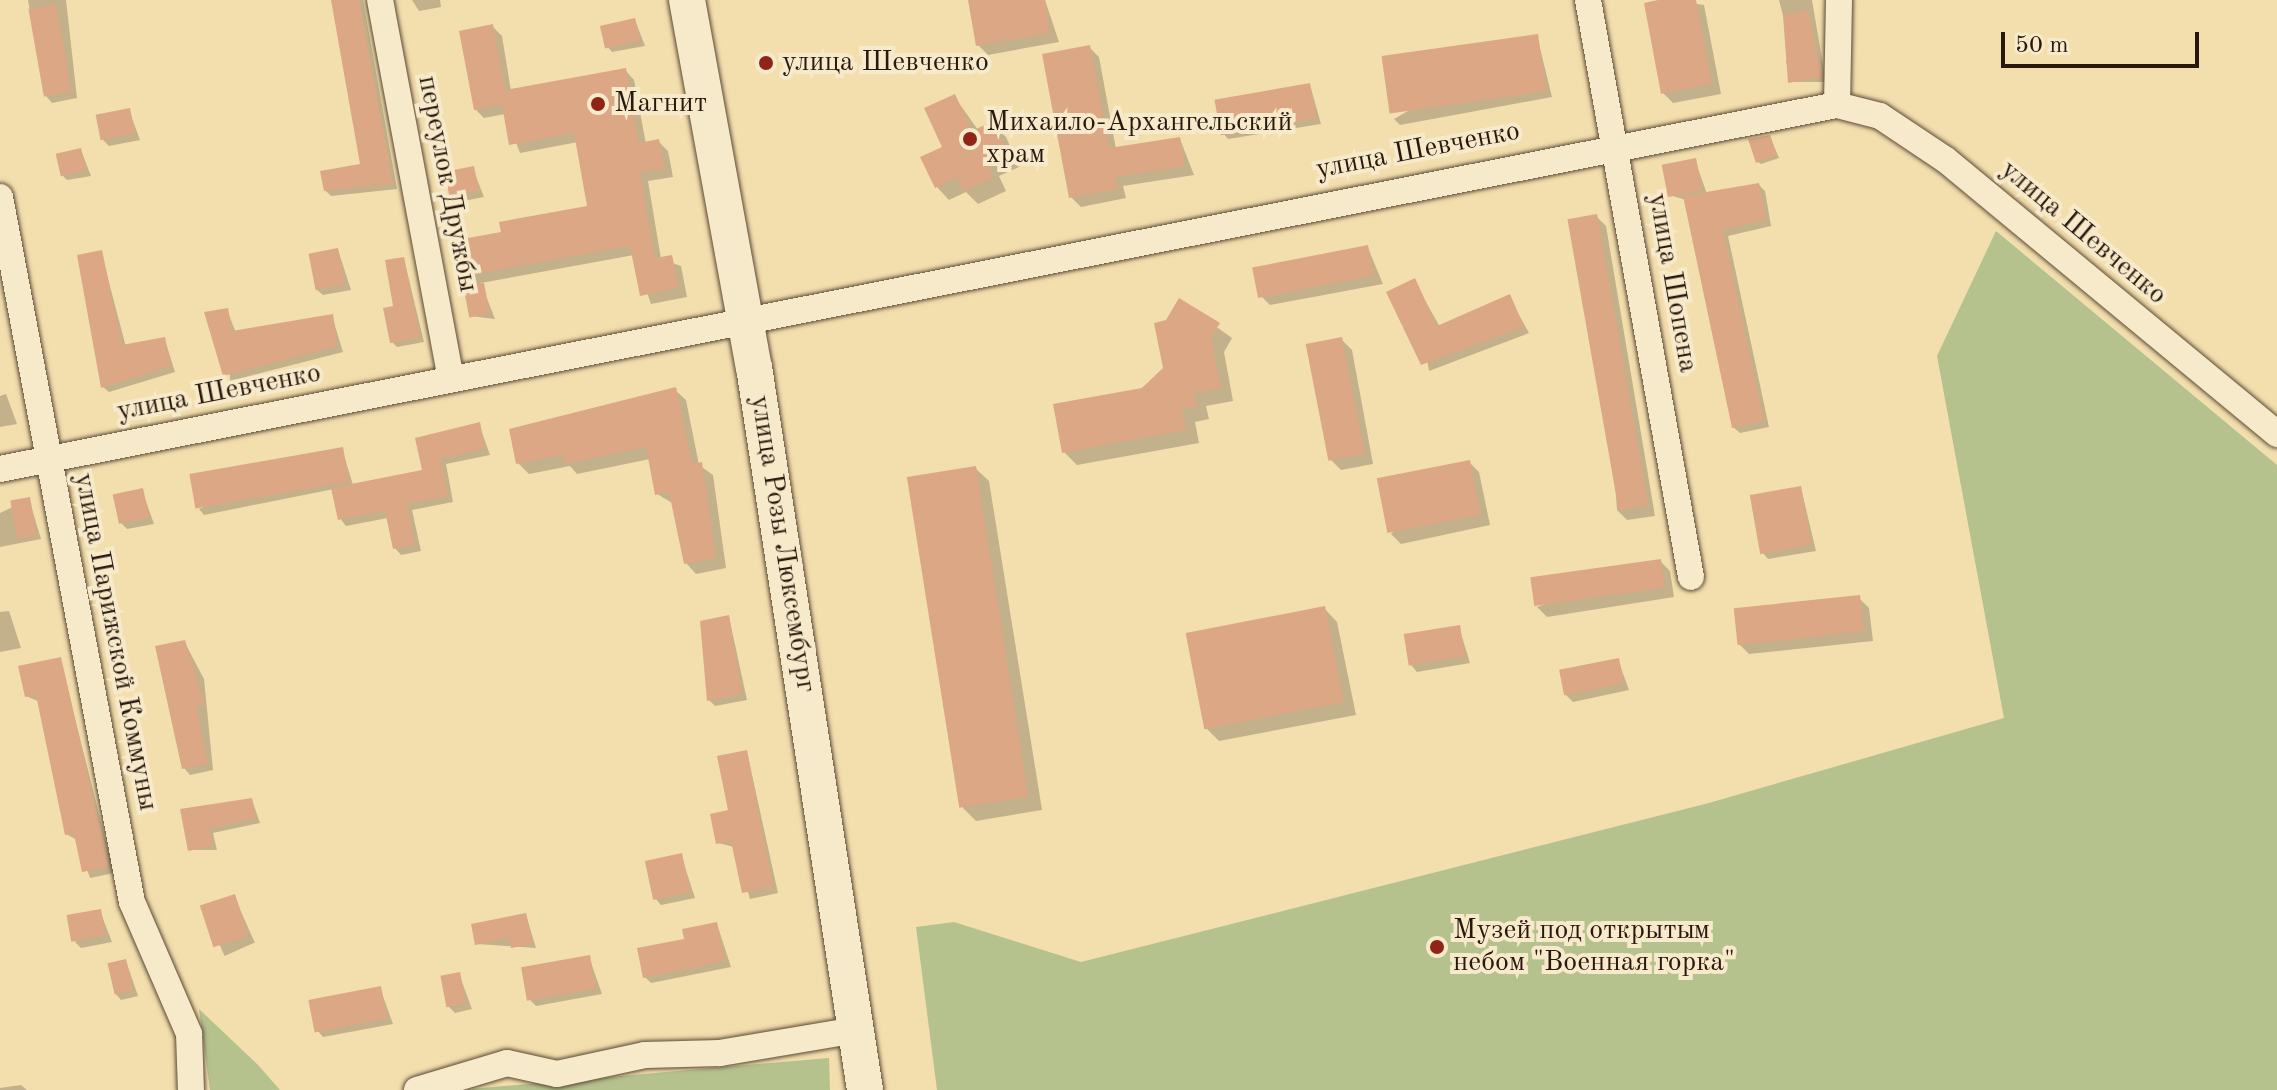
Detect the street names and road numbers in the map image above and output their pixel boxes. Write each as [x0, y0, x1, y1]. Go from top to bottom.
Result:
street label: переулок Дружбы [410, 73, 484, 295]
street label: улица Шевченко [1313, 115, 1523, 187]
street label: улица Шевченко [1993, 154, 2173, 312]
street label: улица Шопена [1640, 191, 1704, 375]
street label: улица Шевченко [114, 357, 324, 429]
street label: улица Розы Люксембург [742, 393, 822, 695]
street label: улица Парижской Коммуны [66, 470, 164, 814]

